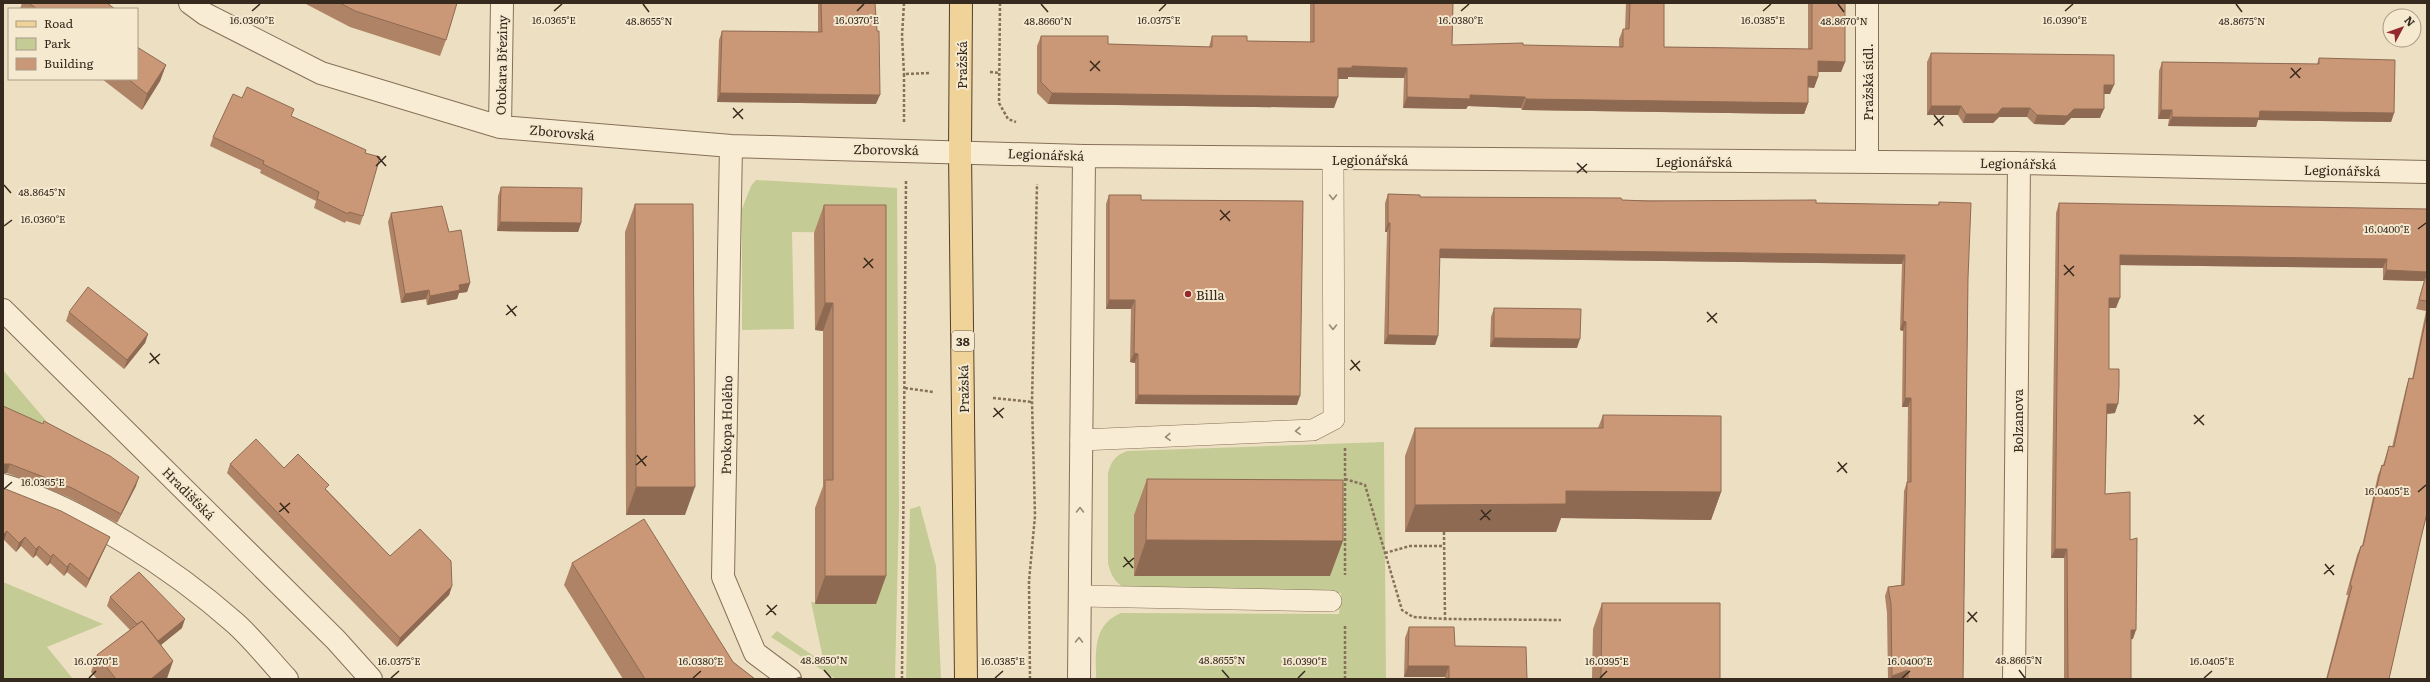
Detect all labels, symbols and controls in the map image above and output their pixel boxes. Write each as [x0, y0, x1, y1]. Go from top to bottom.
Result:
legend [8, 8, 138, 80]
north arrow [2382, 8, 2422, 48]
text: 16.0360°E [230, 12, 274, 27]
text: 16.0365°E [532, 12, 576, 27]
text: 16.0370°E [835, 12, 879, 27]
text: 16.0375°E [1137, 12, 1181, 27]
text: 16.0380°E [1439, 12, 1483, 27]
text: 16.0385°E [1741, 12, 1785, 27]
text: 16.0390°E [2043, 12, 2087, 27]
text: N [2401, 12, 2419, 30]
text: 48.8655°N [625, 13, 673, 28]
text: 48.8660°N [1024, 13, 1072, 28]
text: 48.8670°N [1820, 13, 1868, 28]
text: 48.8675°N [2219, 13, 2265, 28]
text: Road [44, 14, 74, 32]
street label: Otokara Březiny [491, 14, 511, 115]
text: Park [44, 34, 71, 52]
street label: Pražská [952, 41, 971, 89]
street label: Pražská sídl. [1858, 43, 1877, 121]
text: Building [44, 54, 94, 72]
street label: Zborovská [529, 120, 595, 144]
street label: Zborovská [853, 139, 919, 159]
street label: Legionářská [1007, 143, 1085, 165]
street label: Legionářská [1332, 150, 1408, 169]
street label: Legionářská [1656, 152, 1732, 171]
street label: Legionářská [1980, 153, 2056, 173]
street label: Legionářská [2304, 160, 2380, 180]
text: 48.8645°N [18, 184, 66, 199]
one-way arrow [1329, 194, 1337, 200]
text: 16.0360°E [21, 211, 65, 226]
text: 16.0400°E [2364, 221, 2410, 236]
place label: Billa [1196, 285, 1225, 304]
marker: Billa [1183, 289, 1193, 299]
one-way arrow [1329, 324, 1337, 330]
road number: 38 [952, 331, 974, 351]
street label: Pražská [953, 365, 973, 413]
street label: Prokopa Holého [716, 375, 736, 475]
street label: Bolzanova [2008, 389, 2027, 453]
one-way arrow [1295, 426, 1301, 435]
one-way arrow [1165, 433, 1171, 441]
street label: Hradišťská [158, 462, 220, 524]
text: 16.0365°E [21, 474, 65, 489]
text: 16.0405°E [2365, 483, 2409, 498]
one-way arrow [1076, 507, 1084, 513]
one-way arrow [1075, 637, 1084, 643]
text: 48.8650°N [800, 652, 848, 667]
text: 48.8655°N [1198, 652, 1246, 667]
text: 48.8665°N [1995, 652, 2043, 667]
text: 16.0370°E [74, 653, 118, 668]
text: 16.0375°E [377, 653, 421, 668]
text: 16.0380°E [679, 653, 723, 668]
text: 16.0385°E [981, 653, 1025, 668]
text: 16.0390°E [1283, 653, 1327, 668]
text: 16.0395°E [1585, 653, 1629, 668]
text: 16.0400°E [1887, 653, 1933, 668]
text: 16.0405°E [2190, 653, 2234, 668]

